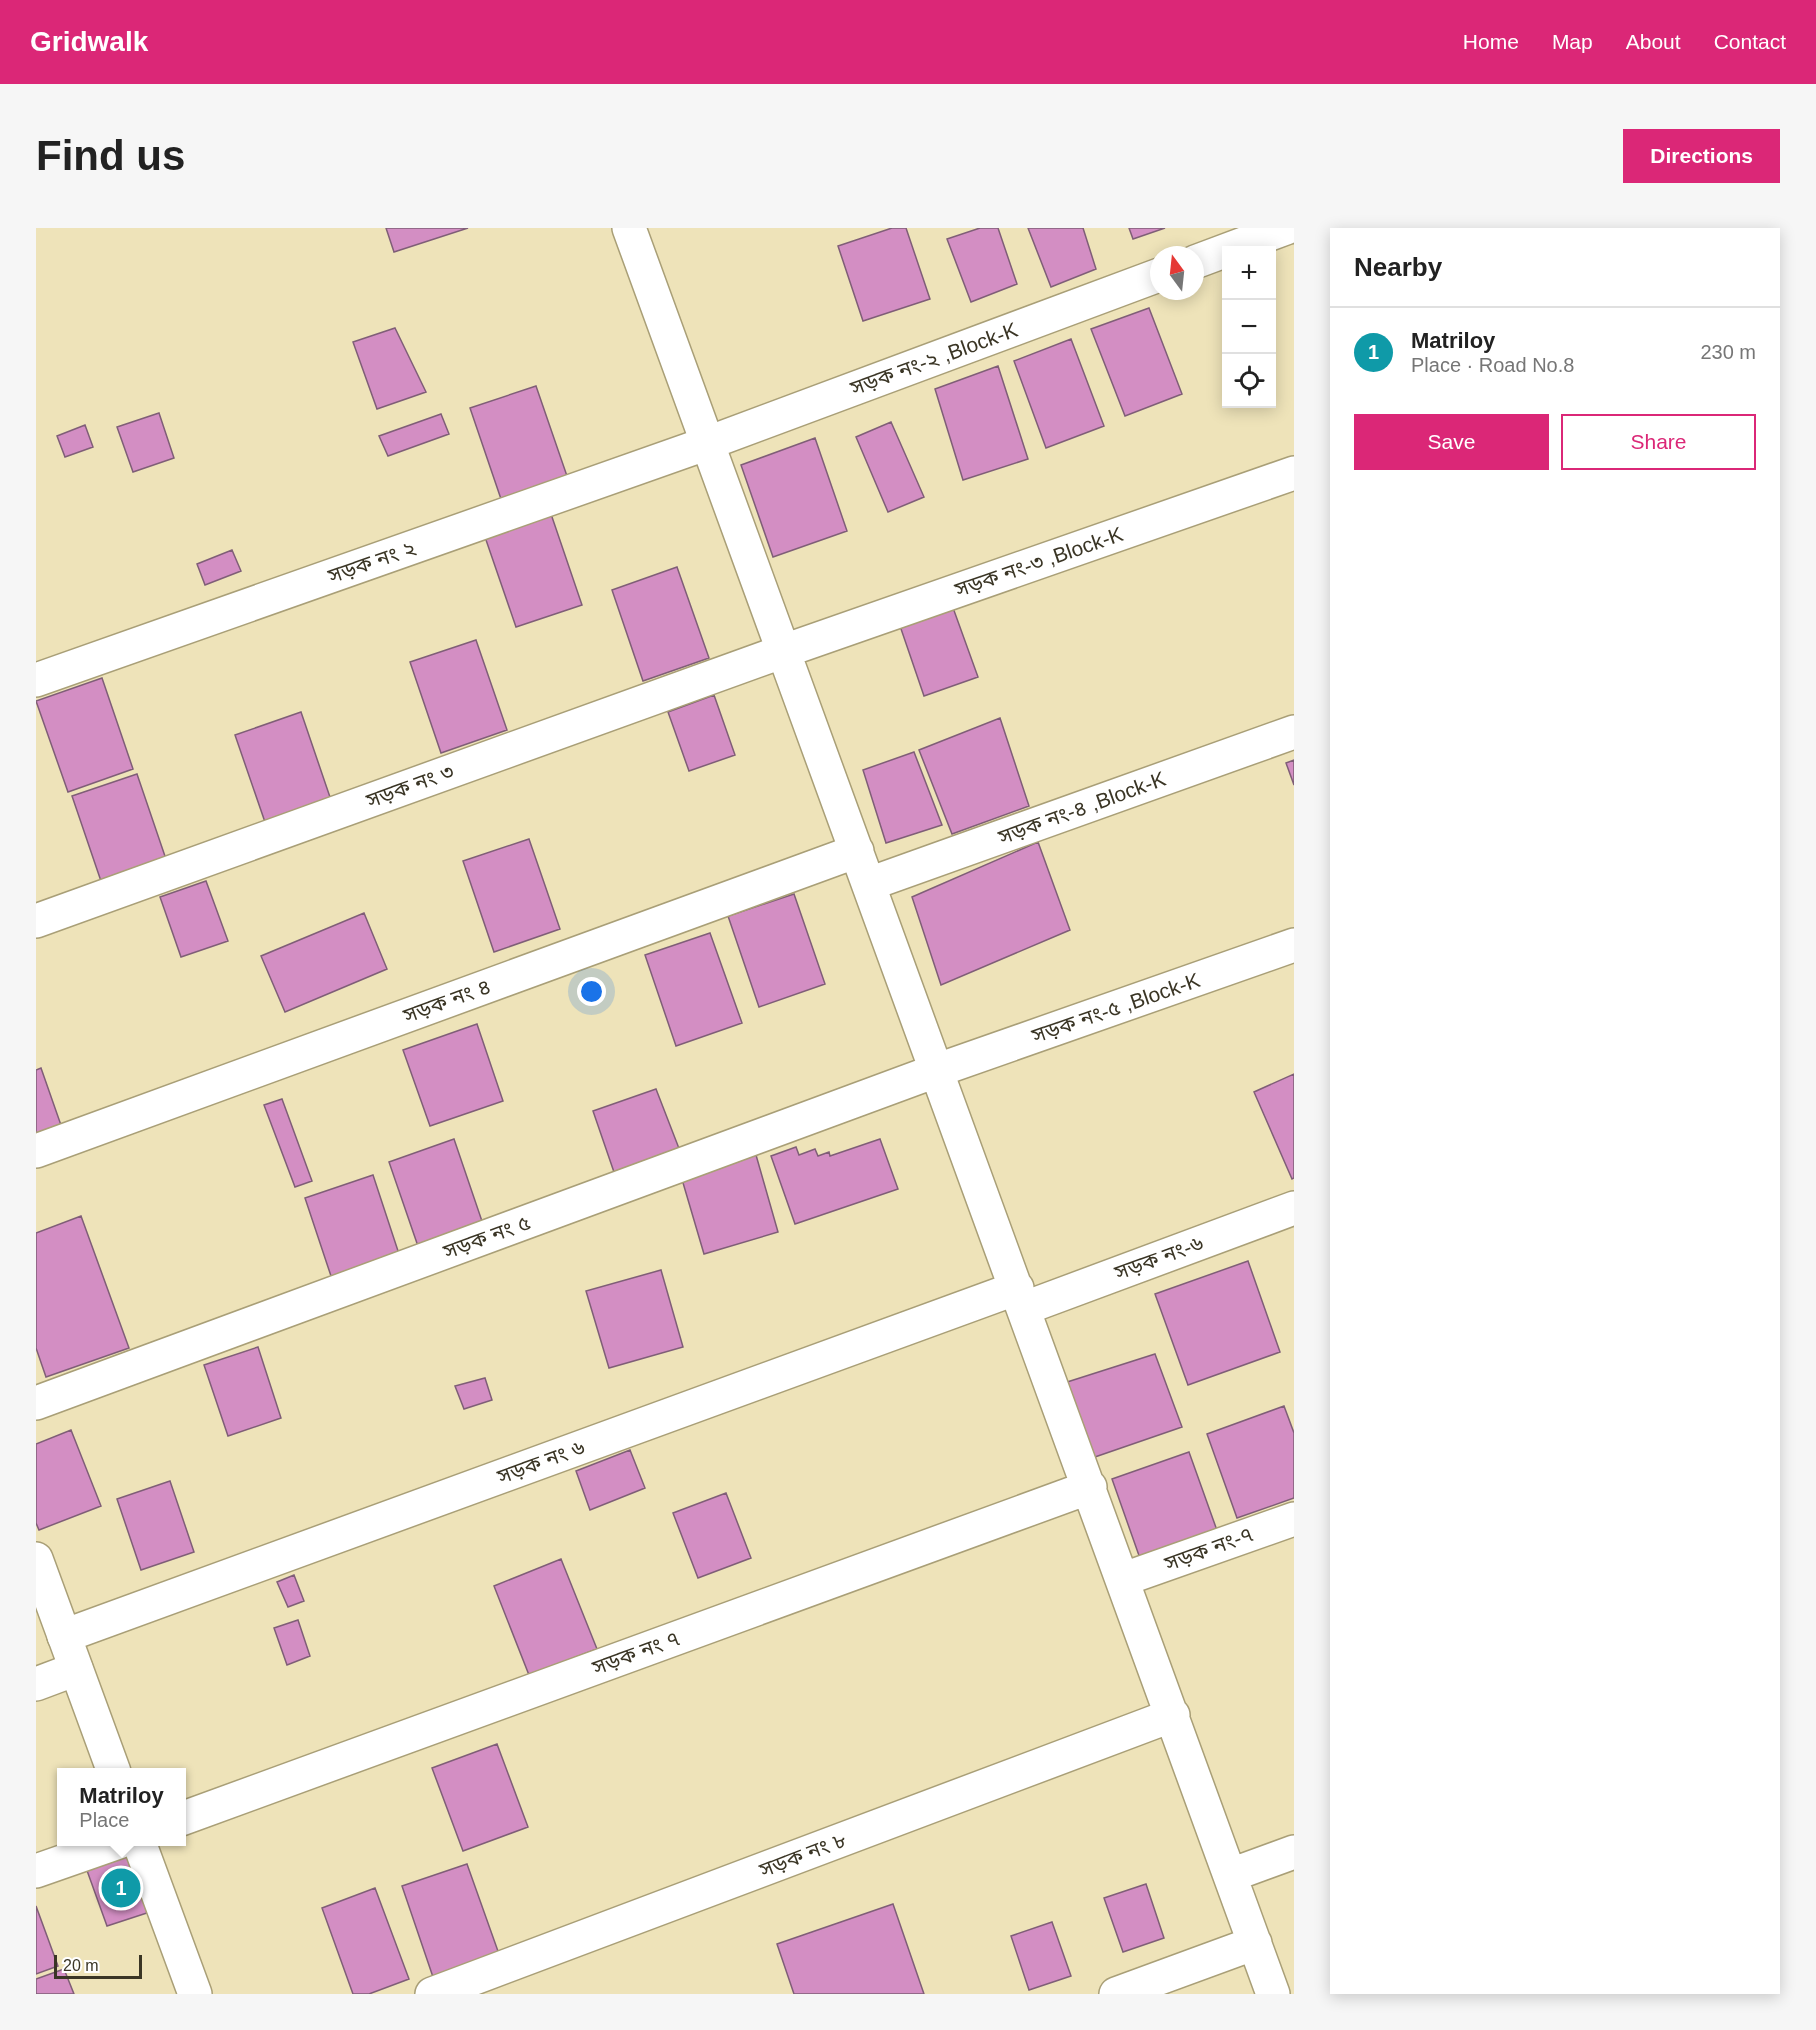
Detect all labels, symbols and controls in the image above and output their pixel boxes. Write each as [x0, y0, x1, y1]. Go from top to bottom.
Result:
text: Gridwalk [30, 26, 148, 57]
text: Home [1463, 30, 1519, 53]
text: Map [1552, 30, 1593, 53]
text: About [1626, 30, 1681, 53]
text: Contact [1714, 30, 1786, 53]
button: Directions [1623, 129, 1780, 183]
text: Find us [36, 132, 185, 179]
north arrow [1150, 246, 1204, 300]
map controls [1222, 246, 1276, 408]
button: + [1222, 246, 1276, 300]
text: Nearby [1354, 252, 1442, 282]
button: − [1222, 300, 1276, 354]
street label: সড়ক নং-২ ,Block-K [846, 318, 1021, 400]
text: Matriloy [1411, 328, 1495, 353]
text: 1 [1368, 341, 1379, 363]
text: 230 m [1700, 341, 1756, 363]
button: locate [1222, 354, 1276, 408]
text: Place · Road No.8 [1411, 354, 1574, 376]
button: Save [1354, 414, 1549, 470]
button: Share [1561, 414, 1756, 470]
street label: সড়ক নং-৩ ,Block-K [951, 522, 1126, 601]
street label: সড়ক নং ২ [324, 536, 419, 588]
street label: সড়ক নং ৩ [362, 759, 456, 812]
street label: সড়ক নং-৪ ,Block-K [994, 767, 1169, 849]
street label: সড়ক নং-৫ ,Block-K [1028, 968, 1203, 1047]
street label: সড়ক নং ৪ [399, 974, 493, 1027]
your location [577, 977, 606, 1006]
street label: সড়ক নং ৫ [439, 1210, 533, 1263]
street label: সড়ক নং-৬ [1111, 1231, 1206, 1284]
street label: সড়ক নং ৬ [493, 1435, 587, 1488]
street label: সড়ক নং-৭ [1161, 1522, 1256, 1575]
street label: সড়ক নং ৭ [588, 1626, 682, 1679]
popup [57, 1768, 186, 1846]
text: Matriloy [79, 1783, 164, 1808]
text: Place [79, 1809, 129, 1831]
street label: সড়ক নং ৮ [755, 1828, 849, 1882]
pin: 1 [102, 1866, 140, 1910]
scale bar [54, 1952, 142, 1980]
text: 20 m [63, 1957, 99, 1974]

